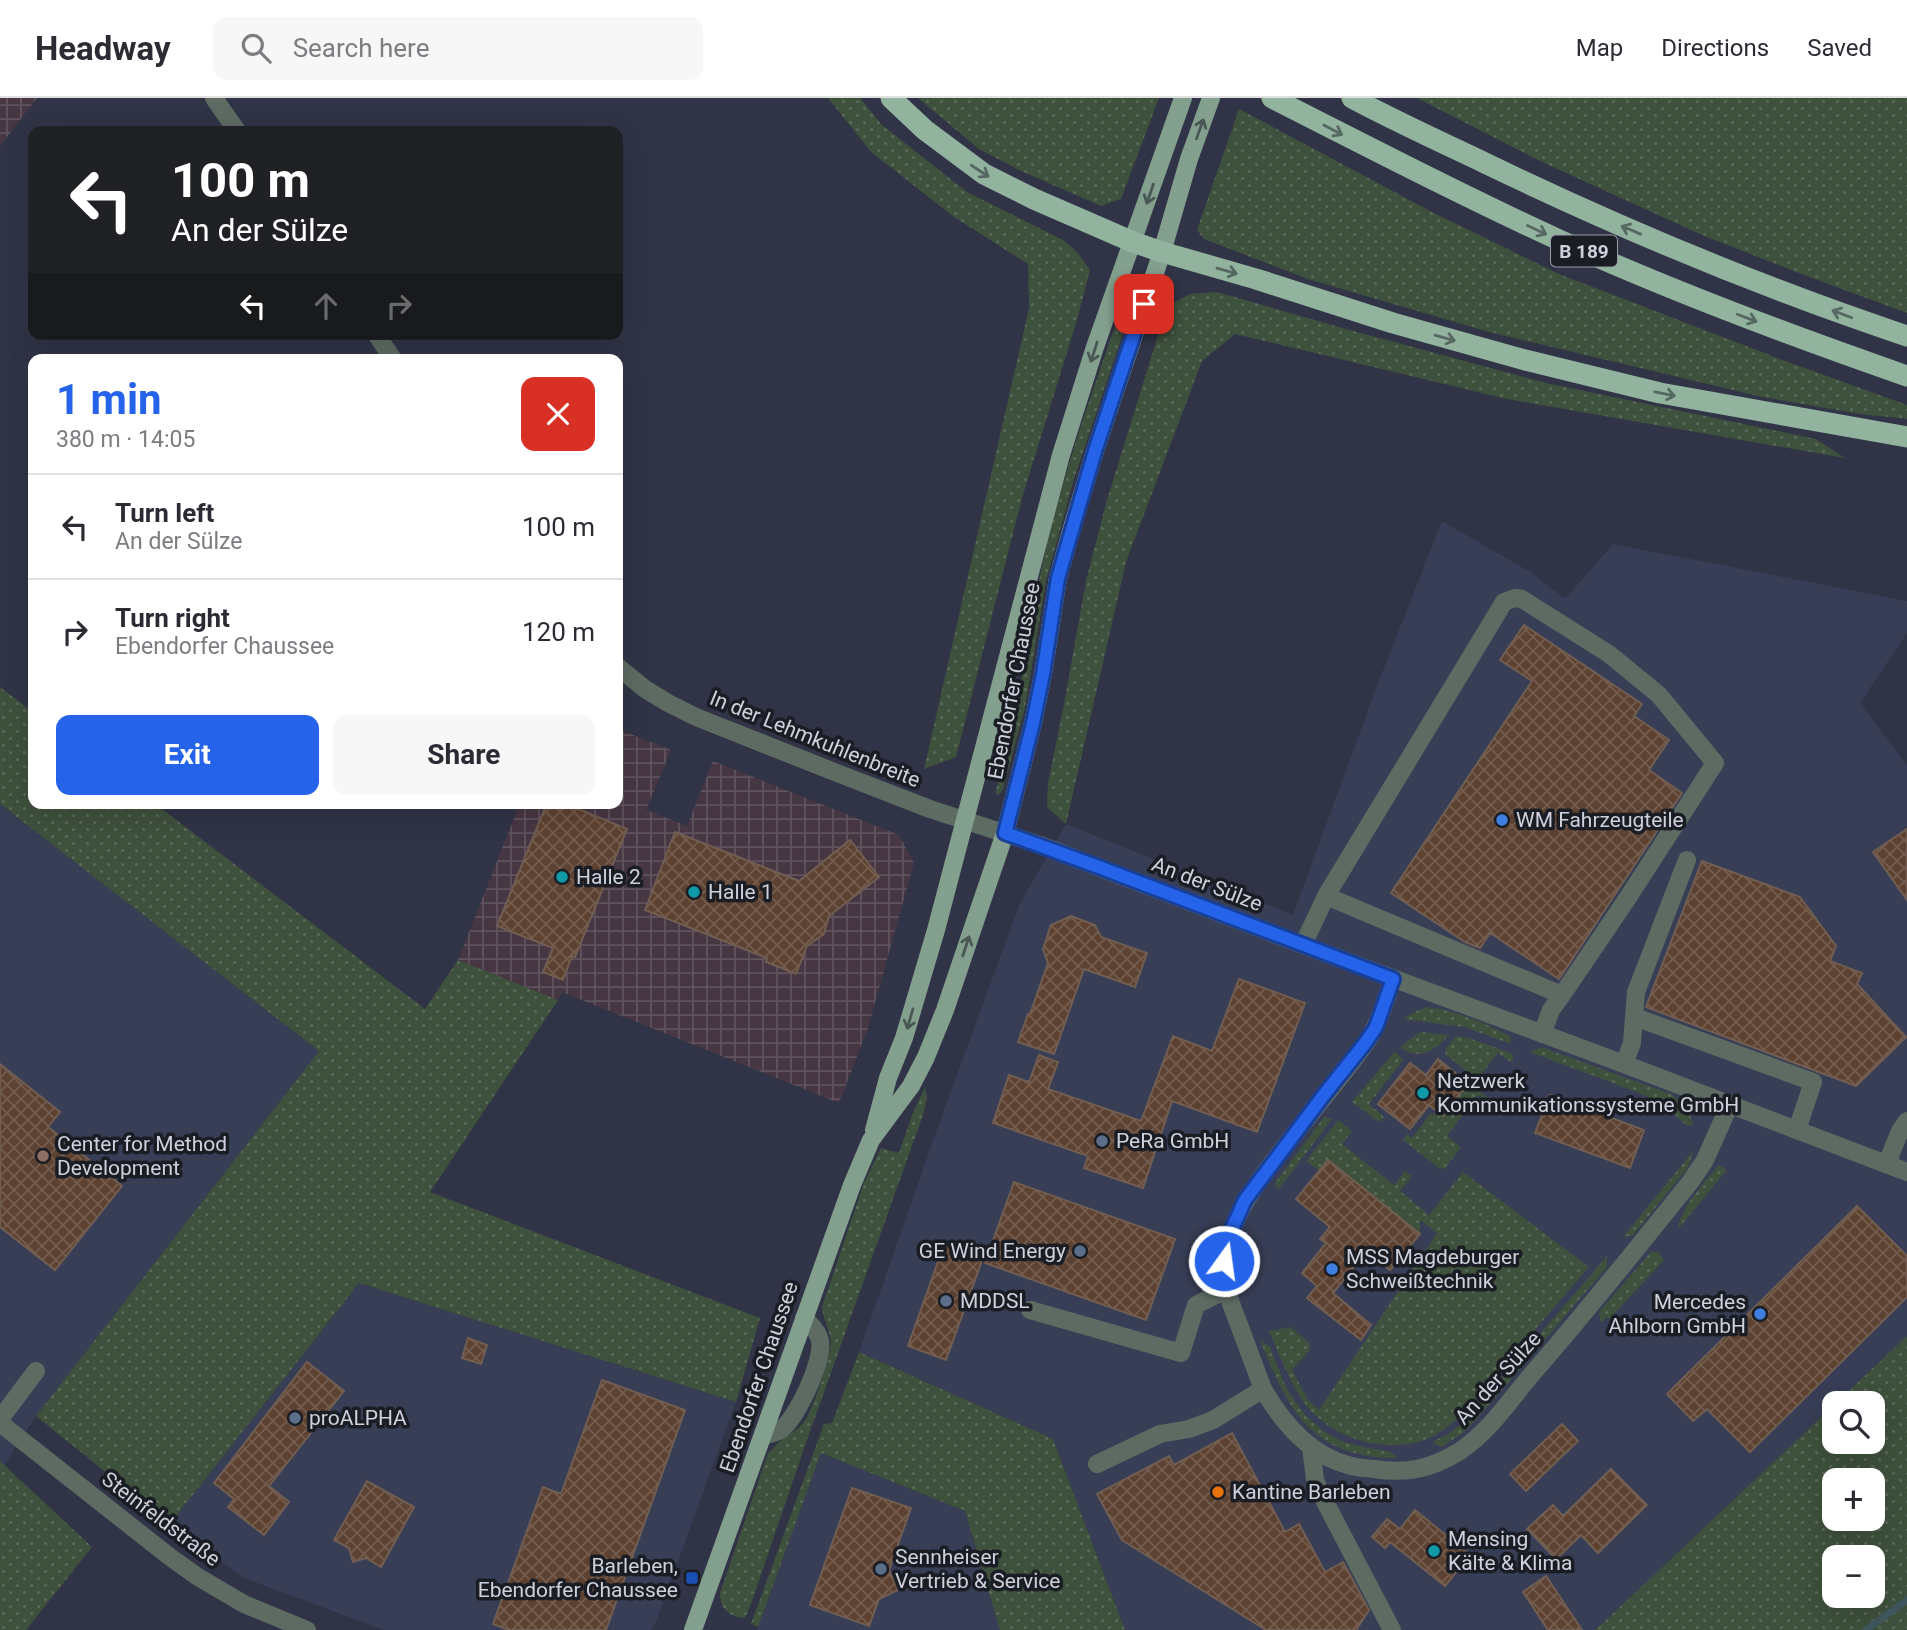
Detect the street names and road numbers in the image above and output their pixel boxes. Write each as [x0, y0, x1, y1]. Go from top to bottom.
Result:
road number: B 189 [1551, 236, 1617, 266]
street label: Ebendorfer Chaussee [983, 580, 1045, 782]
street label: In der Lehmkuhlenbreite [706, 686, 924, 792]
street label: An der Sülze [1148, 852, 1266, 916]
street label: Ebendorfer Chaussee [715, 1278, 803, 1476]
street label: An der Sülze [1450, 1327, 1546, 1429]
street label: Steinfeldstraße [97, 1467, 225, 1571]

